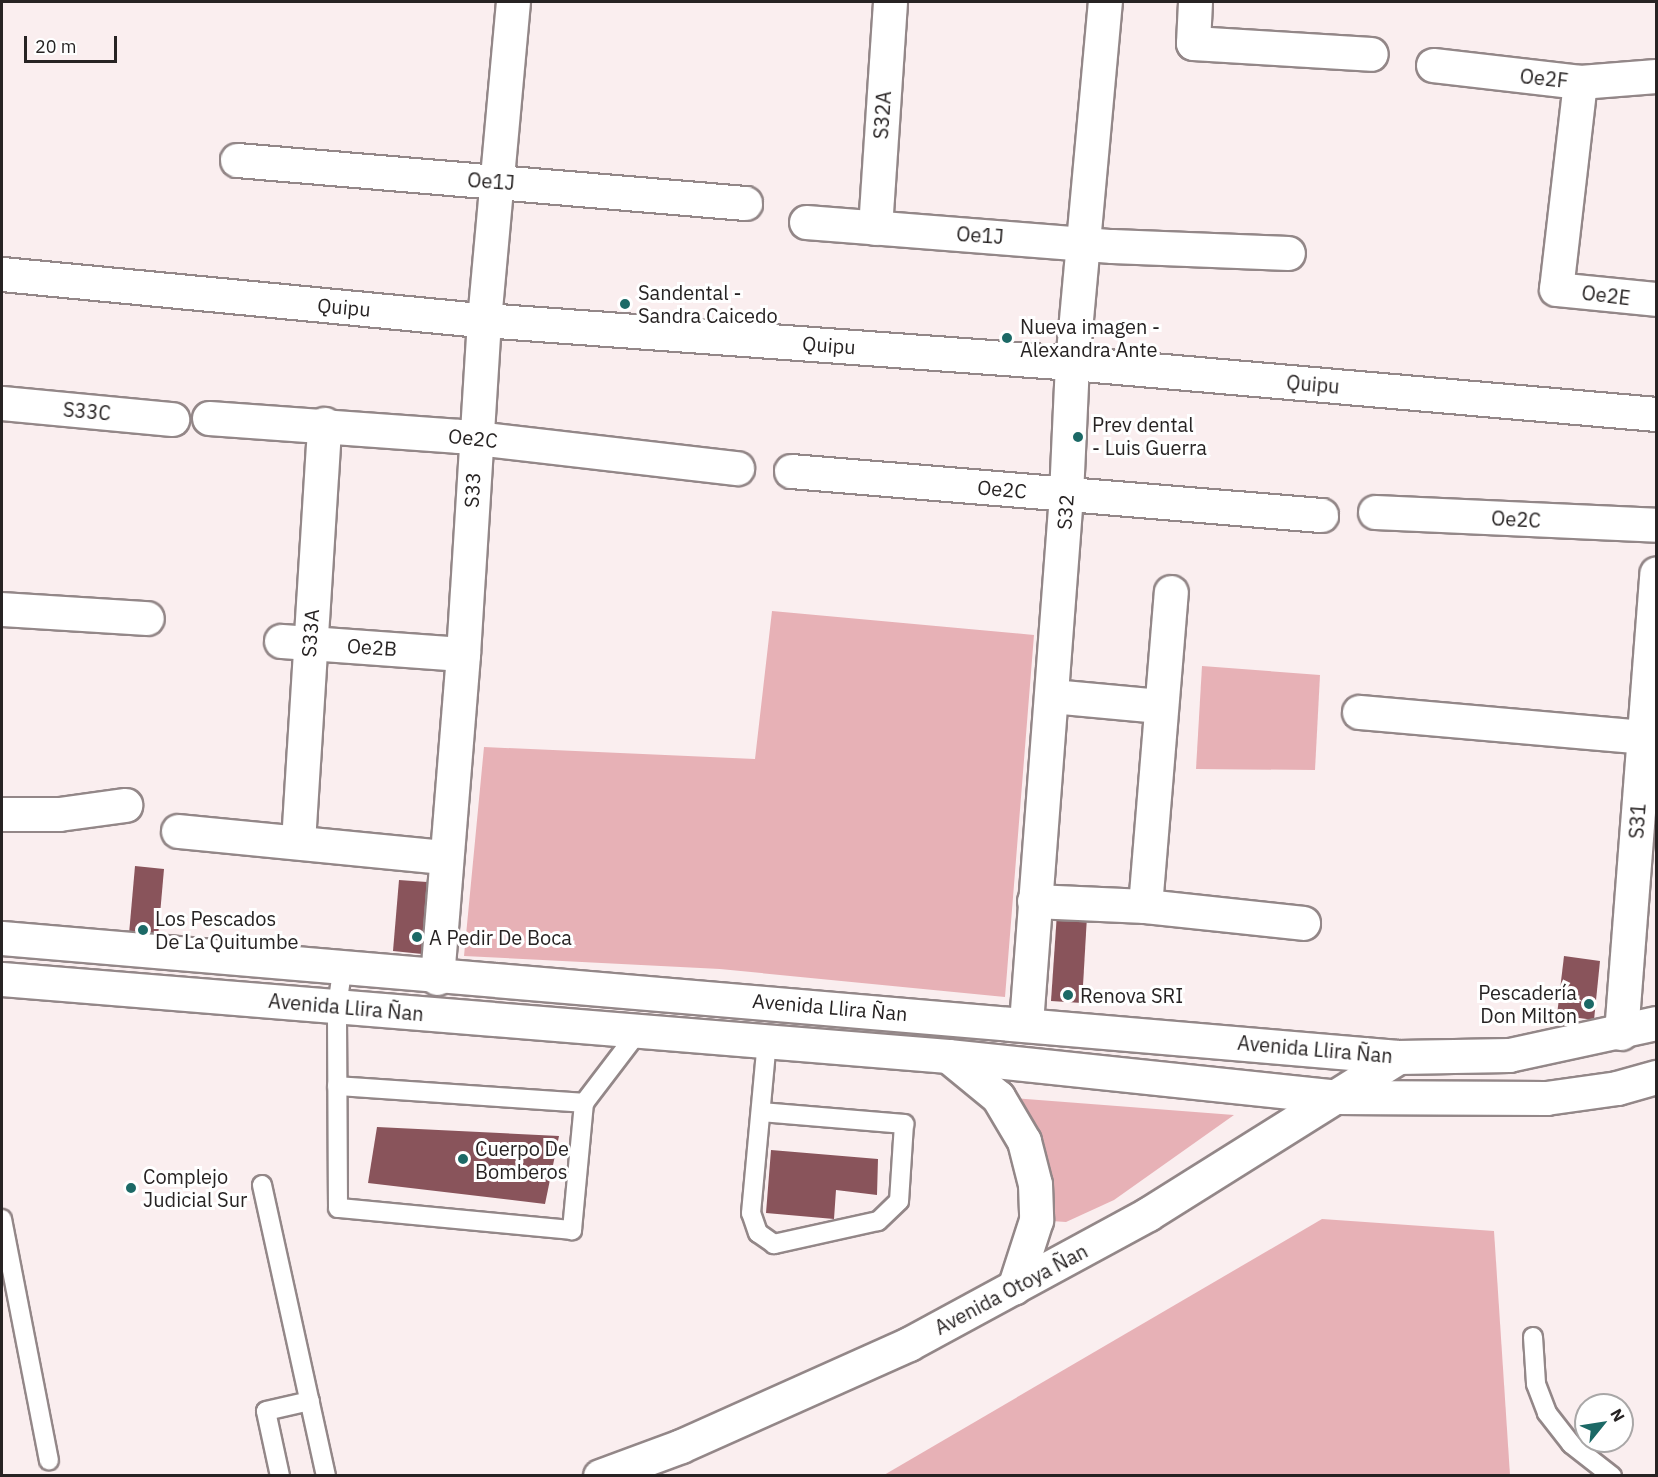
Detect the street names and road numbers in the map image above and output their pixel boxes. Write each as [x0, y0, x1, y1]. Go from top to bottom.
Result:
street label: Oe2F [1519, 64, 1569, 92]
street label: S32A [868, 90, 896, 140]
street label: Oe1J [467, 167, 515, 195]
street label: Oe1J [956, 221, 1004, 249]
street label: Oe2E [1580, 280, 1632, 310]
street label: Quipu [316, 293, 372, 321]
street label: Quipu [801, 331, 857, 359]
street label: Quipu [1285, 370, 1341, 398]
street label: S33C [62, 397, 112, 425]
street label: Oe2C [447, 423, 499, 453]
street label: S33 [459, 472, 485, 508]
street label: Oe2C [976, 475, 1028, 503]
street label: S32 [1052, 493, 1078, 531]
street label: Oe2C [1491, 506, 1541, 532]
street label: S33A [296, 608, 324, 658]
street label: Oe2B [346, 633, 398, 661]
street label: S31 [1624, 802, 1650, 840]
street label: Avenida Llira Ñan [267, 988, 425, 1026]
street label: Avenida Llira Ñan [751, 988, 909, 1026]
street label: Avenida Llira Ñan [1236, 1030, 1394, 1068]
street label: Avenida Otoya Ñan [930, 1239, 1092, 1339]

